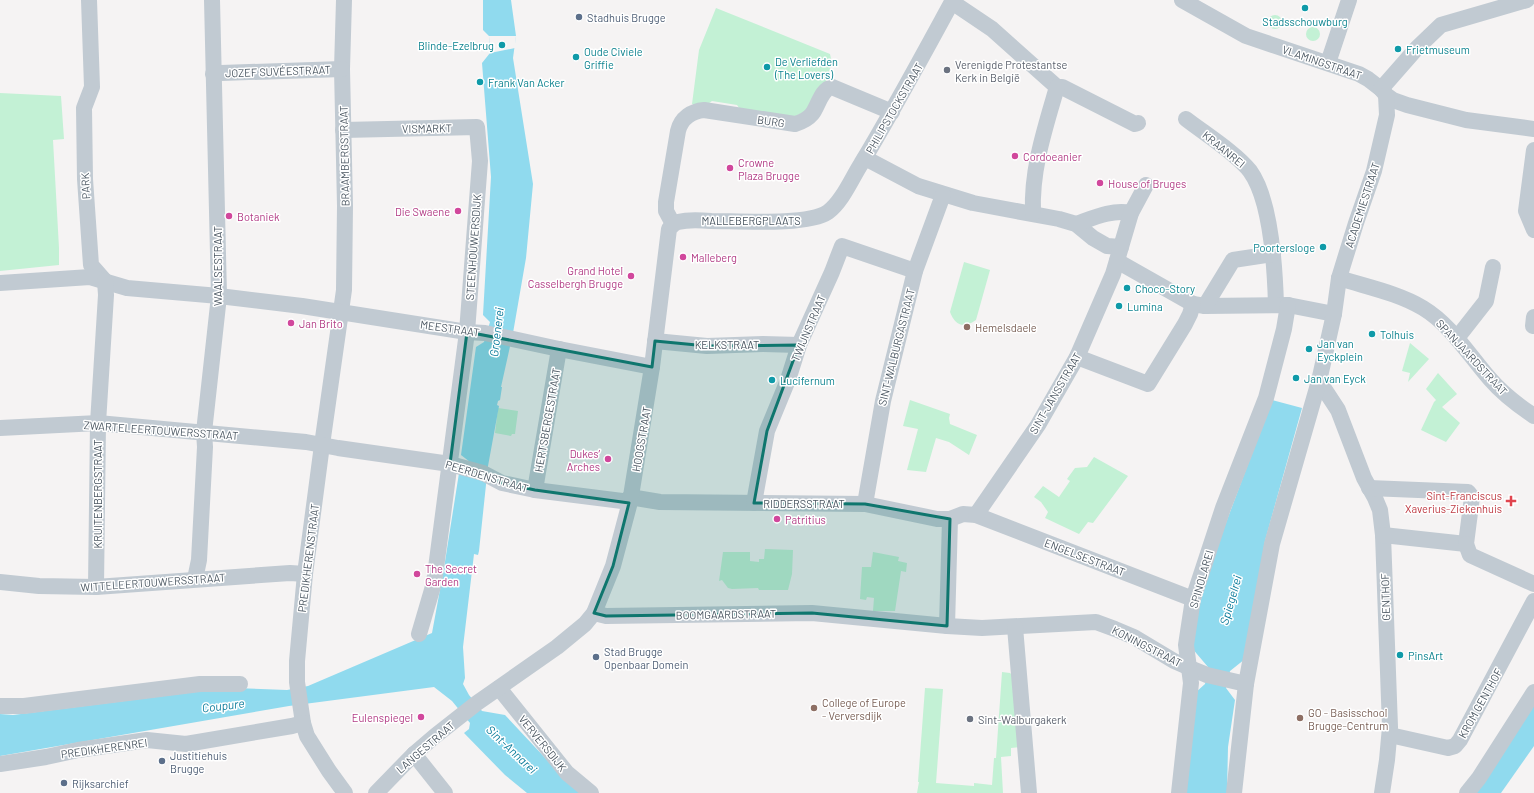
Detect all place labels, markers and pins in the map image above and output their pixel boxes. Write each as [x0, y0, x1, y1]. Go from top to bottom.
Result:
marker: Stadsschouwburg [1300, 3, 1310, 13]
place label: Stadhuis Brugge [587, 11, 666, 24]
marker: Stadhuis Brugge [574, 12, 584, 22]
place label: Stadsschouwburg [1262, 15, 1348, 28]
place label: Blinde-Ezelbrug [418, 39, 494, 52]
marker: Blinde-Ezelbrug [497, 40, 507, 50]
place label: Frietmuseum [1406, 43, 1470, 56]
marker: Frietmuseum [1393, 44, 1403, 54]
place label: Oude Civiele Griffie [584, 45, 643, 71]
marker: Oude Civiele Griffie [571, 52, 581, 62]
place label: De Verliefden (The Lovers) [774, 55, 838, 81]
place label: Verenigde Protestantse Kerk in België [955, 58, 1067, 84]
marker: De Verliefden (The Lovers) [762, 62, 772, 72]
marker: Verenigde Protestantse Kerk in België [942, 65, 952, 75]
place label: Frank Van Acker [488, 76, 564, 89]
marker: Frank Van Acker [475, 77, 485, 87]
place label: Cordoeanier [1023, 150, 1082, 163]
marker: Cordoeanier [1010, 151, 1020, 161]
place label: Crowne Plaza Brugge [738, 156, 800, 182]
marker: Crowne Plaza Brugge [725, 163, 735, 173]
place label: House of Bruges [1108, 177, 1186, 190]
marker: House of Bruges [1095, 178, 1105, 188]
place label: Die Swaene [395, 205, 450, 218]
marker: Die Swaene [453, 206, 463, 216]
place label: Botaniek [237, 210, 280, 223]
marker: Botaniek [224, 211, 234, 221]
place label: Poortersloge [1253, 241, 1315, 254]
marker: Poortersloge [1318, 242, 1328, 252]
place label: Malleberg [691, 251, 737, 264]
marker: Malleberg [678, 252, 688, 262]
place label: Grand Hotel Casselbergh Brugge [528, 264, 623, 290]
marker: Grand Hotel Casselbergh Brugge [626, 271, 636, 281]
place label: Choco-Story [1135, 282, 1195, 295]
marker: Choco-Story [1122, 283, 1132, 293]
place label: Lumina [1127, 300, 1163, 313]
marker: Lumina [1114, 301, 1124, 311]
place label: Jan Brito [299, 317, 343, 330]
marker: Jan Brito [286, 318, 296, 328]
place label: Hemelsdaele [975, 321, 1037, 334]
marker: Hemelsdaele [962, 322, 972, 332]
place label: Tolhuis [1380, 328, 1414, 341]
marker: Tolhuis [1367, 329, 1377, 339]
place label: Jan van Eyckplein [1317, 337, 1363, 363]
marker: Jan van Eyckplein [1304, 344, 1314, 354]
place label: Jan van Eyck [1304, 372, 1366, 385]
marker: Jan van Eyck [1291, 373, 1301, 383]
place label: Lucifernum [780, 374, 835, 387]
marker: Lucifernum [767, 375, 777, 385]
place label: Dukes’ Arches [567, 447, 600, 473]
marker: Dukes’ Arches [603, 454, 613, 464]
place label: Sint-Franciscus Xaverius-Ziekenhuis [1405, 489, 1502, 515]
marker: Sint-Franciscus Xaverius-Ziekenhuis [1505, 495, 1517, 507]
place label: Patritius [785, 513, 826, 526]
marker: Patritius [772, 514, 782, 524]
place label: The Secret Garden [425, 562, 477, 588]
marker: The Secret Garden [412, 569, 422, 579]
place label: Stad Brugge Openbaar Domein [604, 645, 689, 671]
place label: PinsArt [1408, 649, 1443, 662]
marker: PinsArt [1395, 650, 1405, 660]
marker: Stad Brugge Openbaar Domein [591, 652, 601, 662]
place label: College of Europe - Verversdijk [822, 696, 906, 722]
marker: College of Europe - Verversdijk [809, 703, 819, 713]
place label: GO - Basisschool Brugge-Centrum [1308, 706, 1388, 732]
place label: Eulenspiegel [352, 711, 413, 724]
marker: Eulenspiegel [416, 712, 426, 722]
place label: Sint-Walburgakerk [978, 713, 1067, 726]
marker: GO - Basisschool Brugge-Centrum [1295, 713, 1305, 723]
marker: Sint-Walburgakerk [965, 714, 975, 724]
place label: Justitiehuis Brugge [170, 749, 227, 775]
marker: Justitiehuis Brugge [157, 756, 167, 766]
place label: Rijksarchief [72, 777, 129, 790]
marker: Rijksarchief [59, 778, 69, 788]

